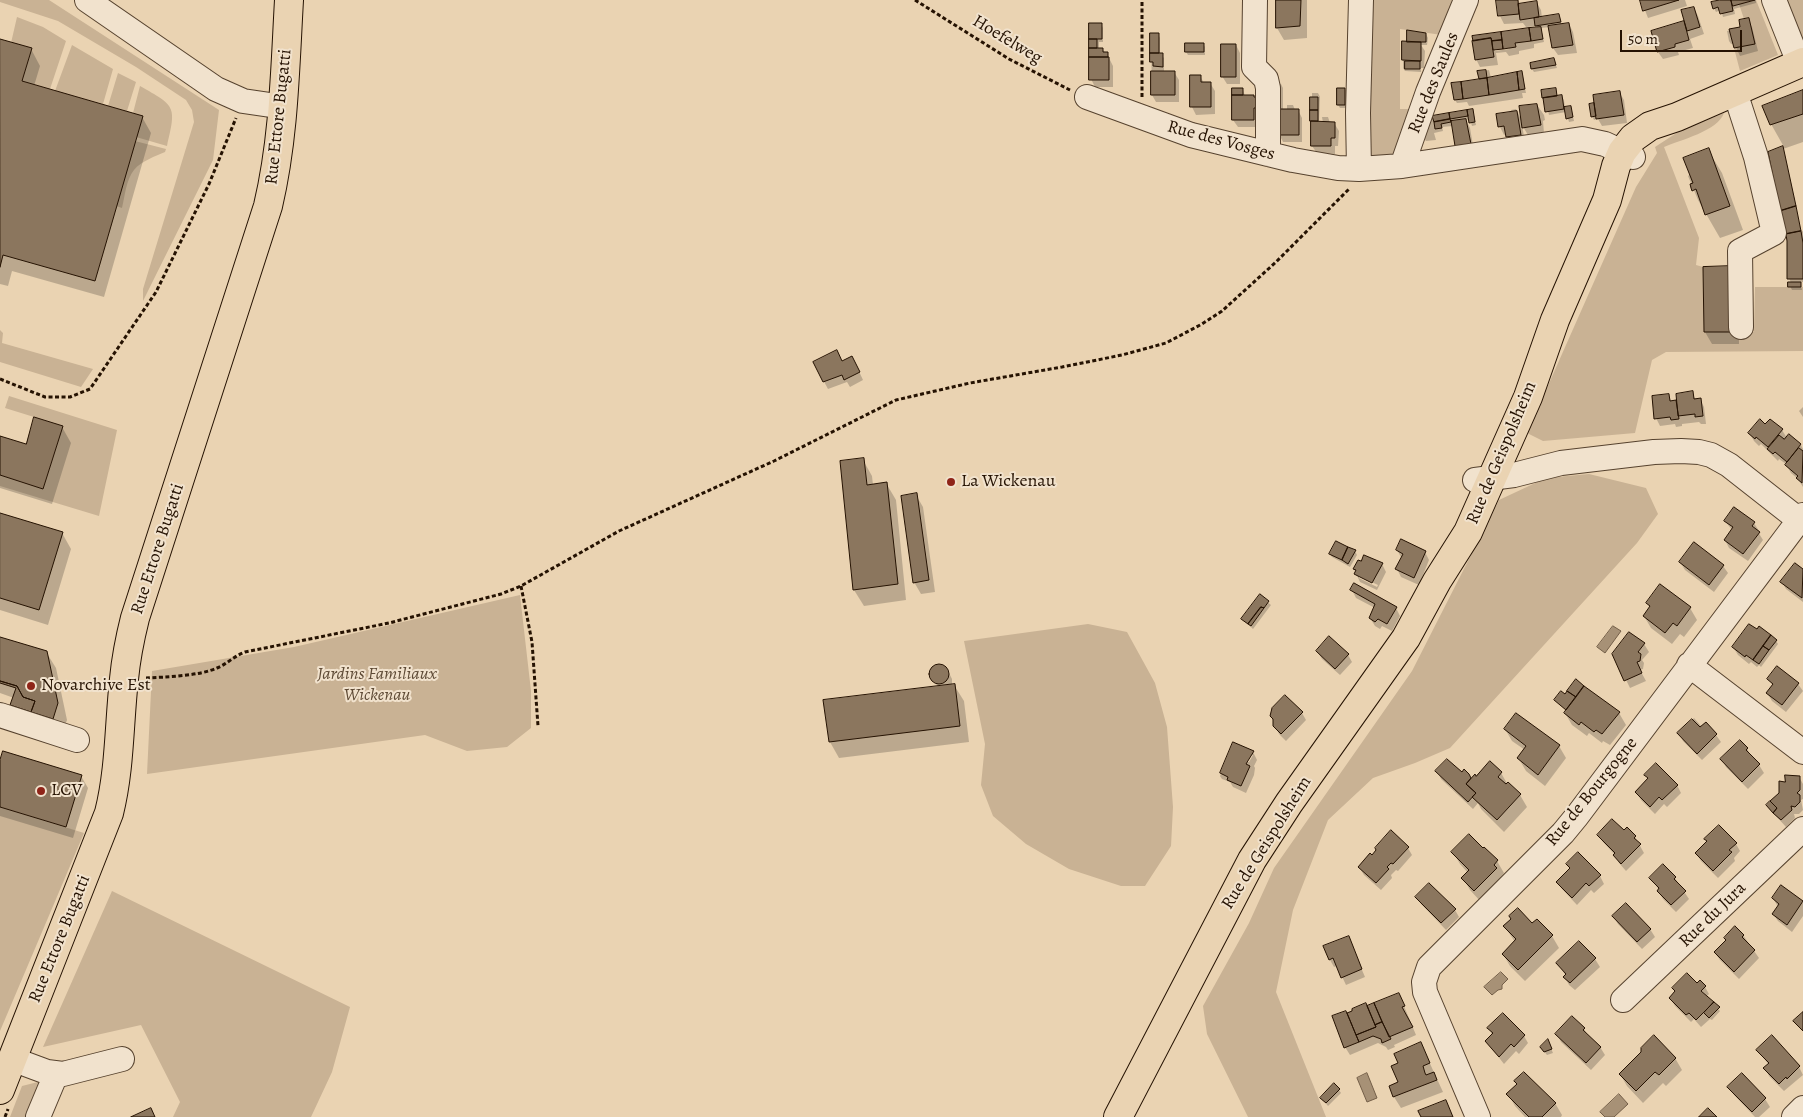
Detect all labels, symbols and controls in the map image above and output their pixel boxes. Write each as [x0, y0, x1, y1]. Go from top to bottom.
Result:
street label: Hoefelweg [968, 11, 1046, 69]
scale bar [1623, 20, 1746, 52]
street label: Rue des Saules [1404, 29, 1464, 137]
text: 50 m [1628, 29, 1658, 49]
street label: Rue Ettore Bugatti [261, 48, 297, 186]
street label: Rue des Vosges [1165, 116, 1277, 166]
street label: Rue de Geispolsheim [1462, 378, 1542, 528]
place label: La Wickenau [961, 471, 1055, 493]
marker: La Wickenau [945, 476, 957, 488]
street label: Rue Ettore Bugatti [127, 481, 189, 617]
park label: Jardins Familiaux Wickenau [317, 664, 437, 706]
place label: Novarchive Est [41, 675, 151, 697]
marker: Novarchive Est [25, 680, 37, 692]
street label: Rue de Bourgogne [1541, 733, 1643, 851]
street label: Rue de Geispolsheim [1217, 772, 1317, 914]
place label: LCV [51, 780, 82, 802]
marker: LCV [35, 785, 47, 797]
street label: Rue Ettore Bugatti [24, 872, 96, 1006]
street label: Rue du Jura [1675, 878, 1751, 952]

